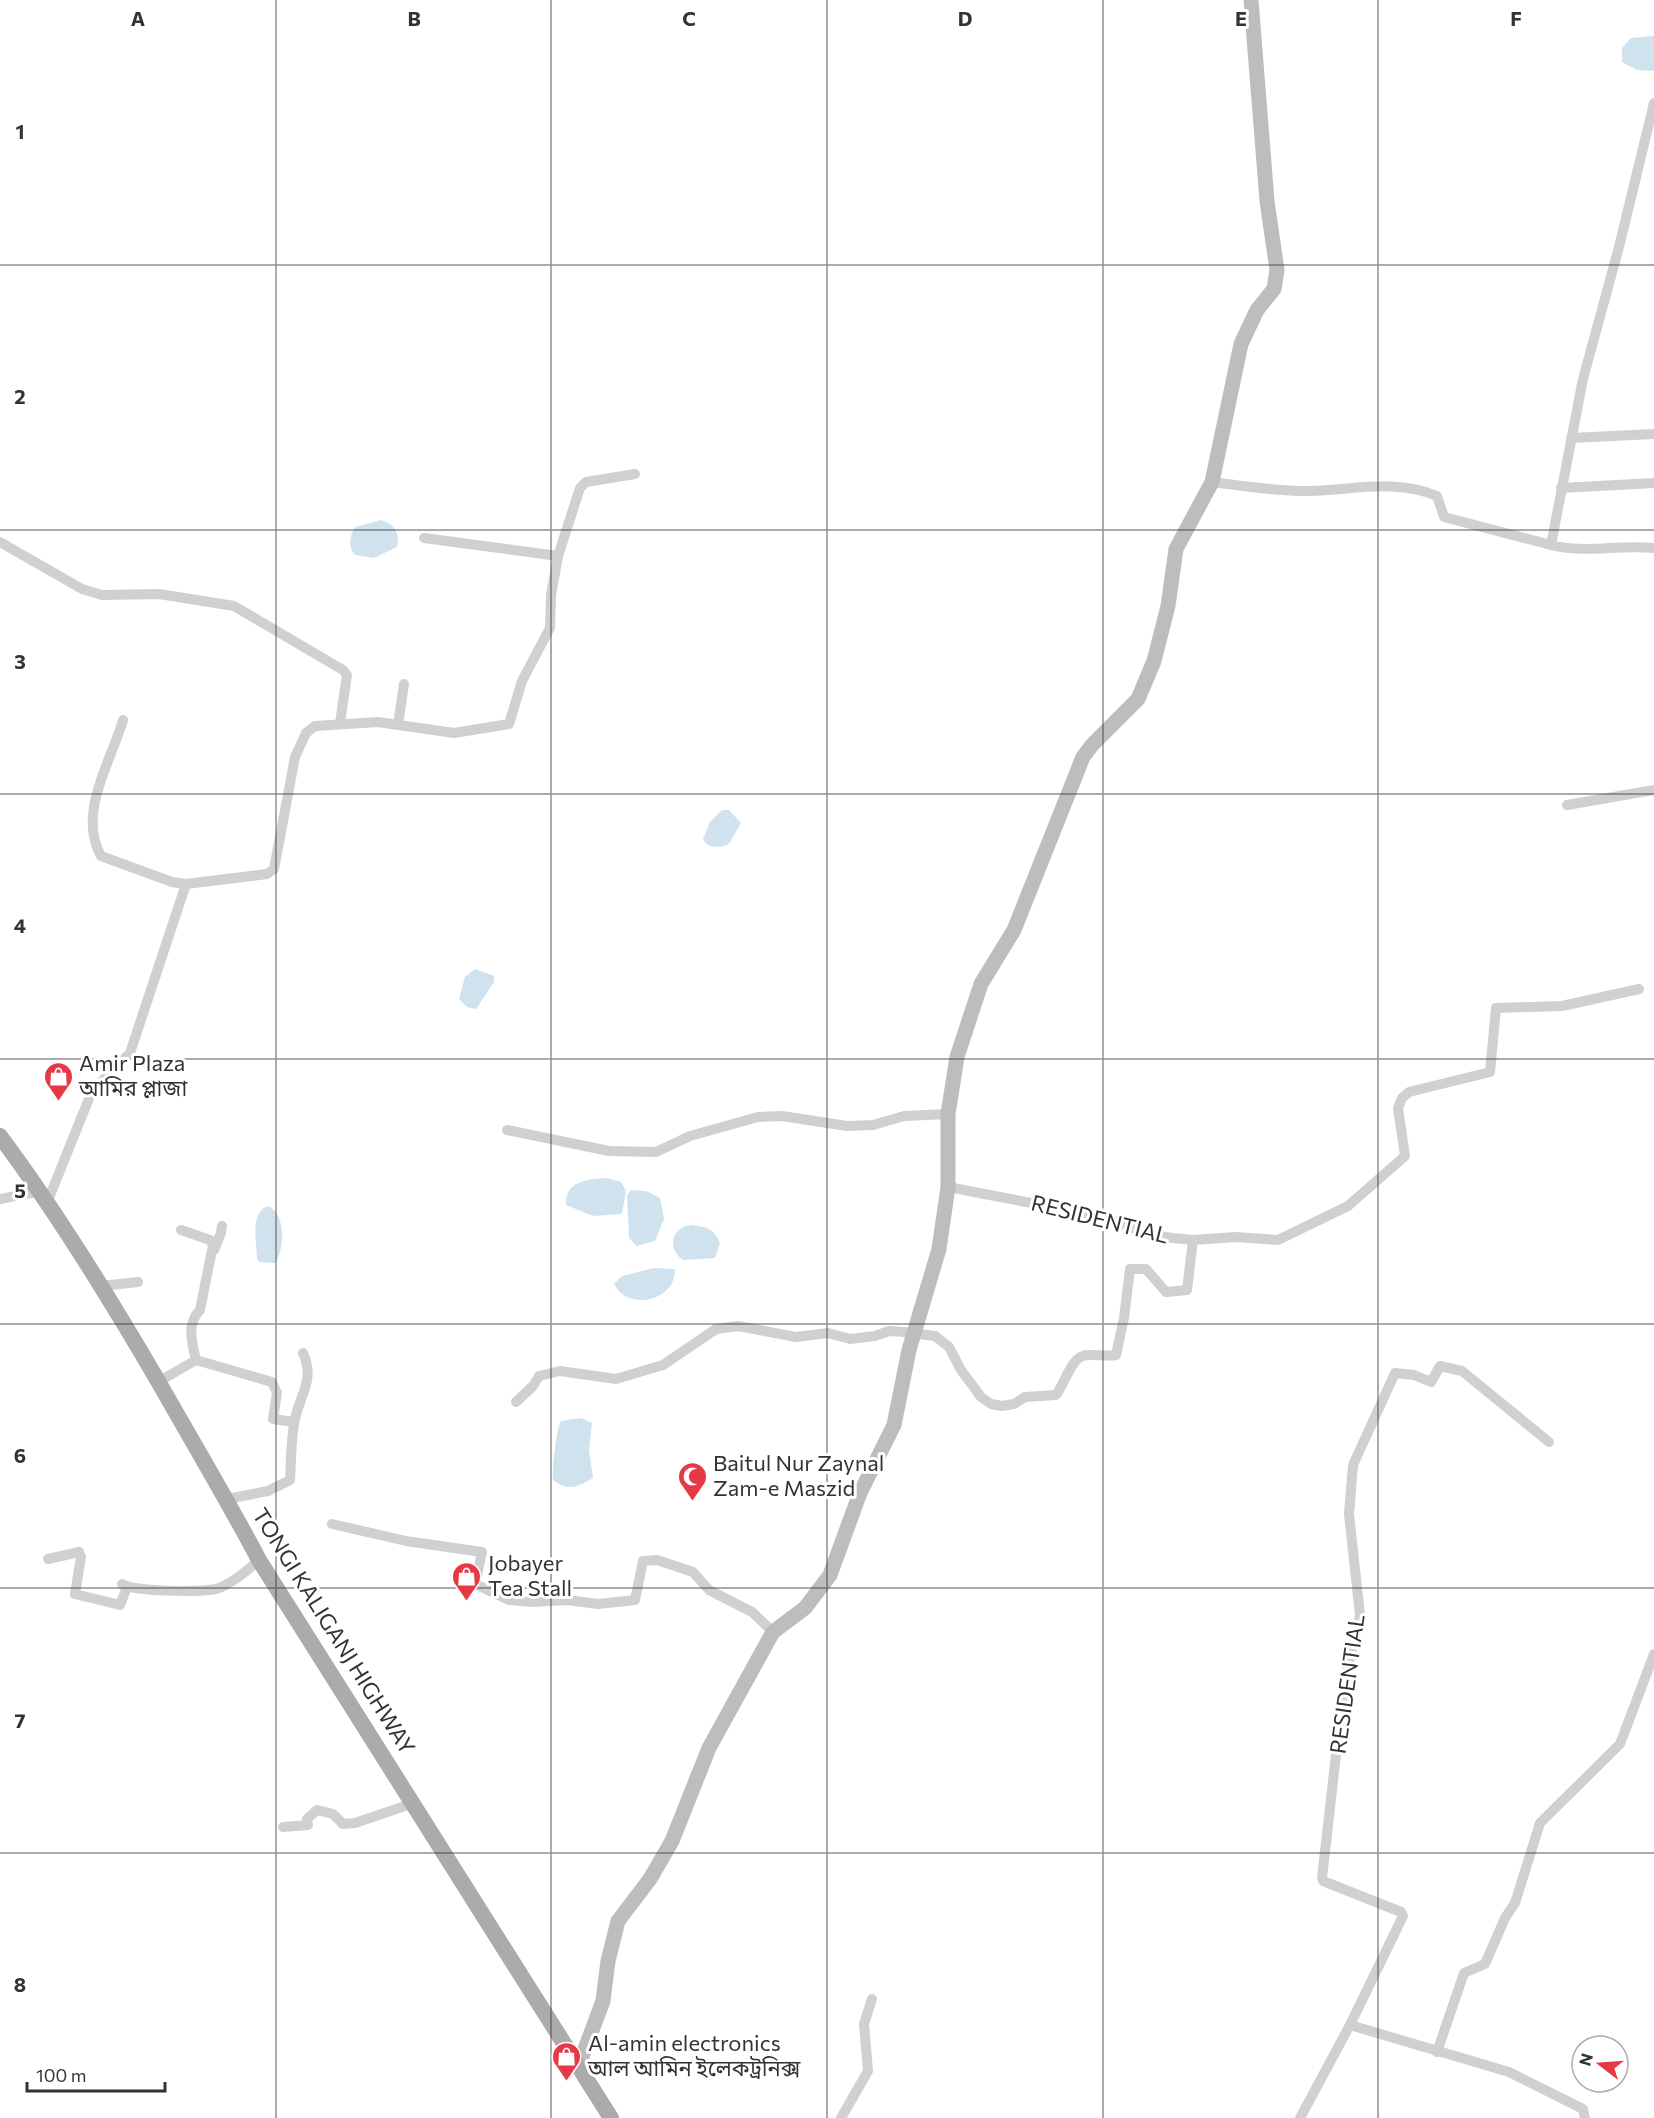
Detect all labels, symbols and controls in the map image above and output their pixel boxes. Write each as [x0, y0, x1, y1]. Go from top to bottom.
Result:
text: A [131, 6, 145, 30]
text: B [407, 6, 421, 30]
text: C [682, 6, 696, 30]
text: D [958, 6, 972, 30]
text: E [1235, 6, 1247, 30]
text: F [1510, 6, 1522, 30]
text: 1 [15, 119, 25, 143]
text: 2 [14, 384, 26, 408]
text: 3 [14, 649, 26, 673]
text: 4 [14, 913, 26, 937]
place label: Amir Plaza আমির প্লাজা [78, 1049, 188, 1101]
shop icon: Amir Plaza আমির প্লাজা [42, 1060, 74, 1102]
text: 5 [14, 1178, 26, 1202]
street label: RESIDENTIAL [1029, 1188, 1172, 1249]
text: 6 [14, 1443, 26, 1467]
place label: Baitul Nur Zaynal Zam-e Maszid [713, 1449, 884, 1501]
mosque icon: Baitul Nur Zaynal Zam-e Maszid [676, 1460, 708, 1502]
street label: TONGI KALIGANJ HIGHWAY [247, 1503, 421, 1759]
place label: Jobayer Tea Stall [488, 1549, 572, 1601]
shop icon: Jobayer Tea Stall [451, 1560, 483, 1602]
street label: RESIDENTIAL [1323, 1612, 1370, 1755]
text: 7 [15, 1708, 26, 1732]
text: 8 [14, 1972, 26, 1996]
place label: Al-amin electronics আল আমিন ইলেকট্রনিক্স [587, 2029, 801, 2081]
north arrow [1570, 2034, 1630, 2094]
shop icon: Al-amin electronics আল আমিন ইলেকট্রনিক্স [551, 2040, 583, 2082]
text: N [1574, 2051, 1596, 2068]
scale bar [27, 2055, 165, 2093]
text: 100 m [36, 2064, 86, 2086]

